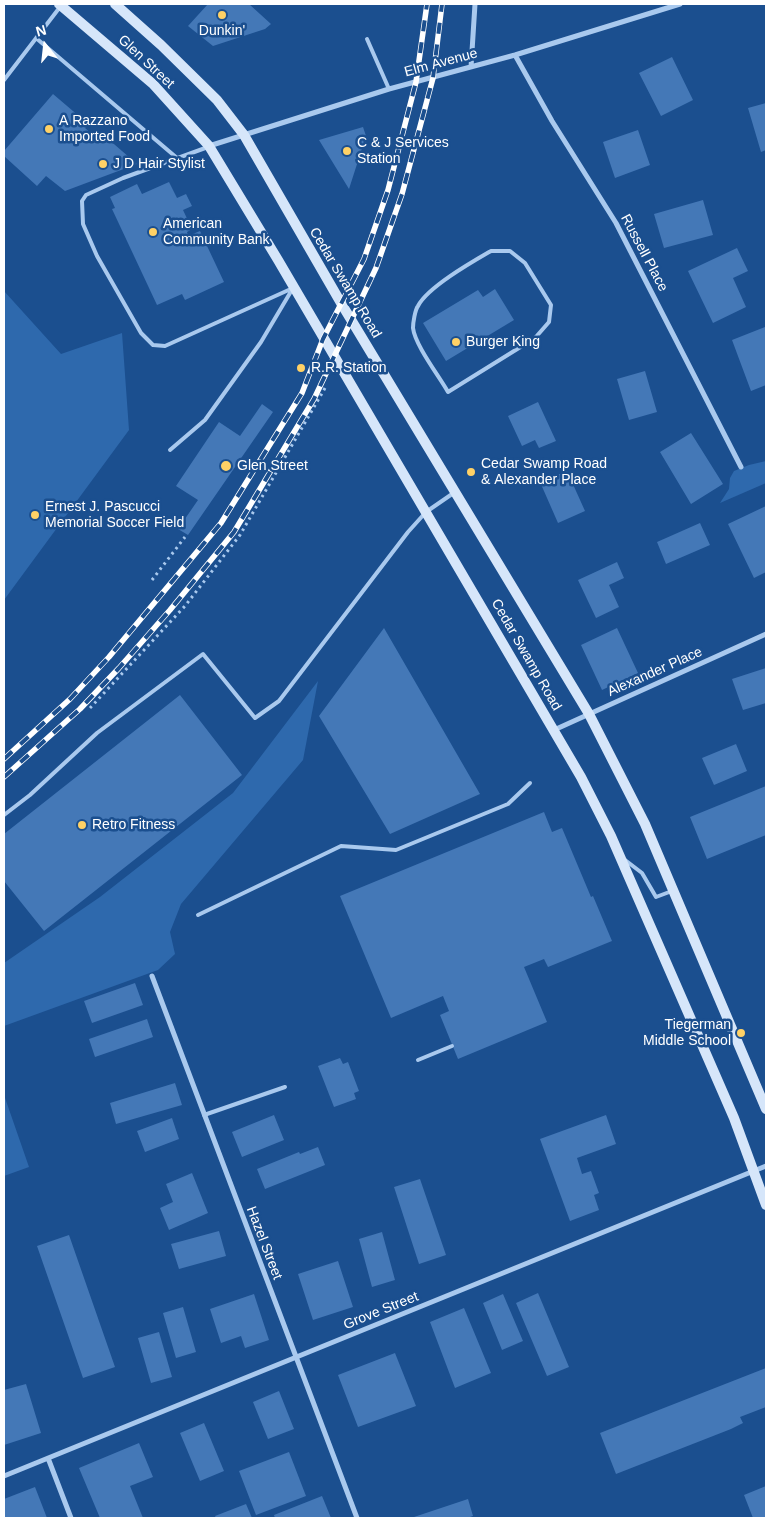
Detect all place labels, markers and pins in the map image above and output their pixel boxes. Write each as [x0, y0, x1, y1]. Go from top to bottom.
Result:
marker: Dunkin' [216, 9, 228, 21]
place label: Dunkin' [199, 23, 245, 39]
place label: A Razzano Imported Food [59, 113, 150, 146]
marker: A Razzano Imported Food [43, 123, 55, 135]
place label: C & J Services Station [357, 135, 449, 168]
marker: C & J Services Station [341, 145, 353, 157]
place label: J D Hair Stylist [113, 156, 205, 172]
marker: J D Hair Stylist [97, 158, 109, 170]
place label: American Community Bank [163, 216, 270, 248]
marker: American Community Bank [147, 226, 159, 238]
place label: Burger King [466, 334, 540, 350]
marker: Burger King [450, 336, 462, 348]
place label: R.R. Station [311, 360, 386, 376]
marker: R.R. Station [295, 362, 307, 374]
place label: Cedar Swamp Road & Alexander Place [481, 456, 607, 488]
place label: Glen Street [237, 458, 308, 474]
marker: Glen Street [219, 459, 233, 473]
marker: Cedar Swamp Road & Alexander Place [465, 466, 477, 478]
place label: Ernest J. Pascucci Memorial Soccer Field [45, 499, 184, 532]
marker: Ernest J. Pascucci Memorial Soccer Field [29, 509, 41, 521]
place label: Retro Fitness [92, 817, 175, 833]
marker: Retro Fitness [76, 819, 88, 831]
place label: Tiegerman Middle School [643, 1017, 731, 1050]
marker: Tiegerman Middle School [735, 1027, 747, 1039]

